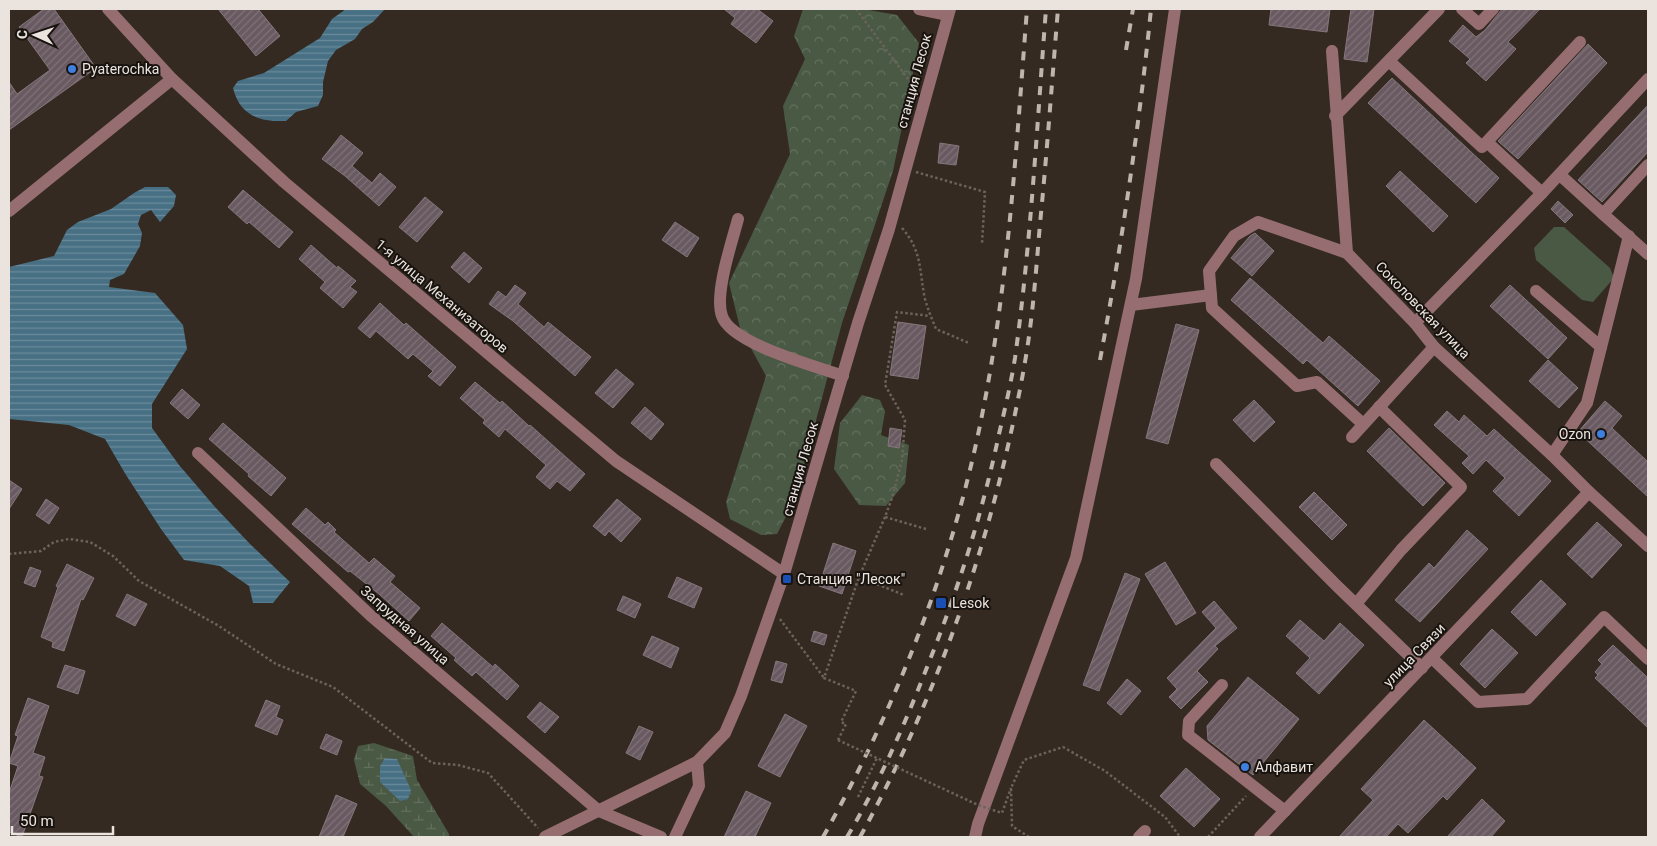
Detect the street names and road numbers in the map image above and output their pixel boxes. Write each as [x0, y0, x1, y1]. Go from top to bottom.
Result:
street label: станция Лесок [894, 31, 934, 130]
street label: 1-я улица Механизаторов [372, 236, 512, 356]
street label: Соколовская улица [1373, 258, 1473, 362]
street label: станция Лесок [779, 420, 821, 518]
street label: Запрудная улица [358, 582, 452, 668]
street label: улица Связи [1380, 620, 1448, 690]

